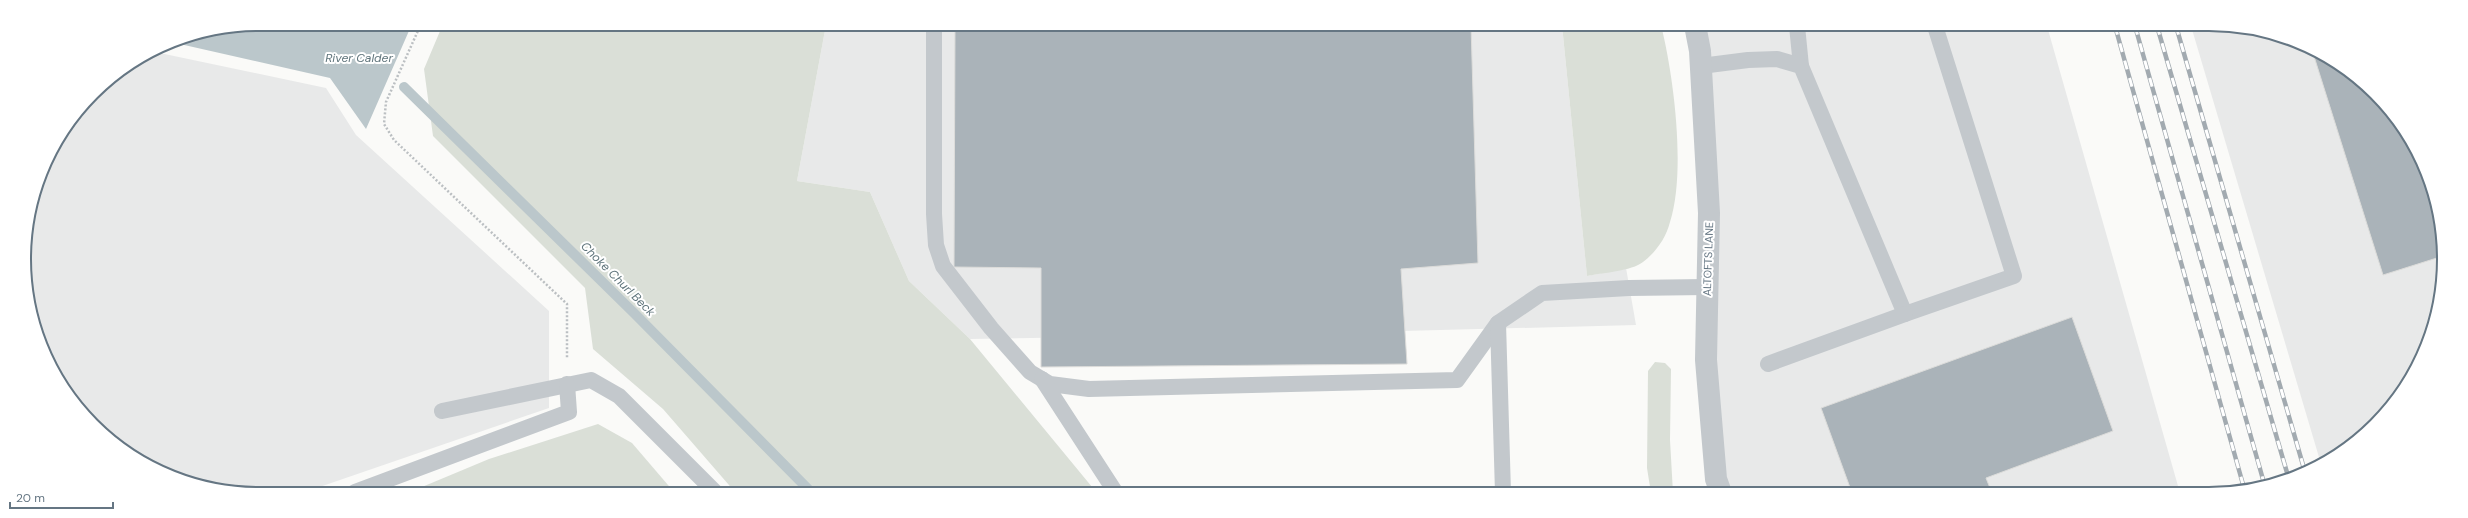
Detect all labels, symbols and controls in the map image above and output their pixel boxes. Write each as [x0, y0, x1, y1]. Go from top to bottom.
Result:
water label: River Calder [325, 50, 393, 66]
street label: ALTOFTS LANE [1700, 222, 1716, 296]
water label: Choke Churl Beck [577, 238, 659, 320]
scale bar [10, 484, 113, 510]
text: 20 m [16, 490, 45, 506]

